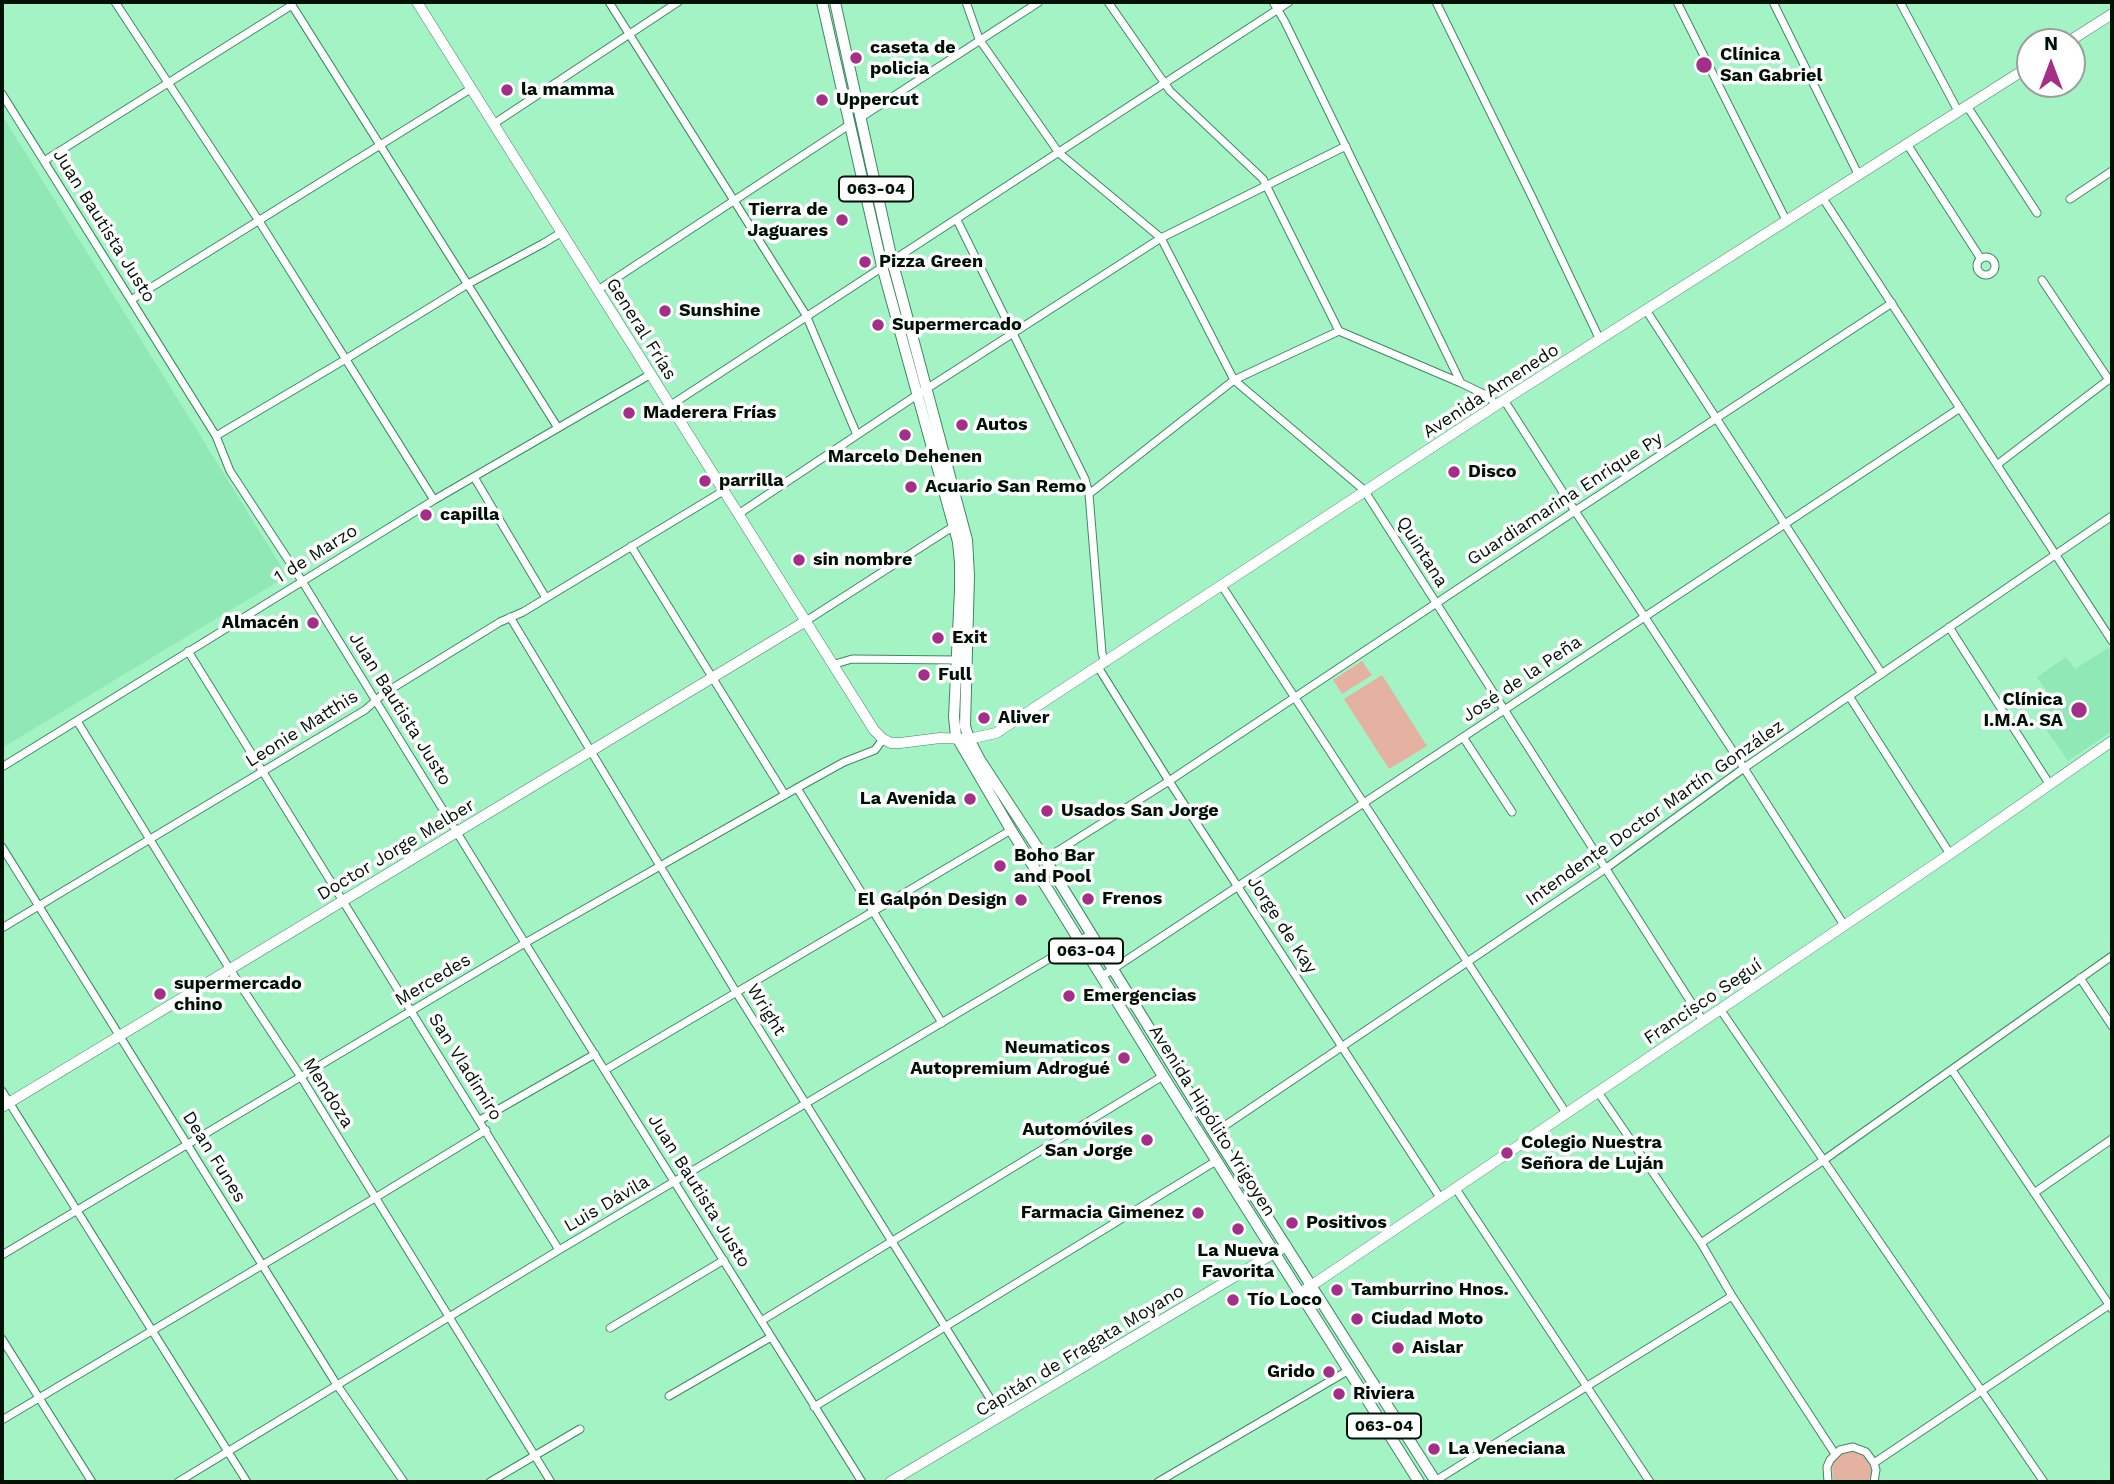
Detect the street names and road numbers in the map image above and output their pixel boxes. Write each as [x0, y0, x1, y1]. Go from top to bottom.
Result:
street label: Juan Bautista Justo [48, 146, 160, 306]
road number: 063-04 [839, 176, 913, 202]
street label: General Frías [601, 274, 681, 384]
street label: Avenida Amenedo [1419, 339, 1563, 443]
street label: Guardiamarina Enrique Py [1463, 428, 1667, 570]
street label: Quintana [1392, 513, 1452, 591]
street label: 1 de Marzo [270, 520, 362, 588]
street label: Juan Bautista Justo [344, 629, 456, 789]
street label: José de la Peña [1458, 631, 1586, 727]
street label: Leonie Matthis [242, 686, 362, 772]
street label: Intendente Doctor Martín González [1522, 715, 1788, 911]
street label: Doctor Jorge Melber [313, 794, 479, 906]
street label: Jorge de Kay [1242, 872, 1322, 978]
road number: 063-04 [1049, 939, 1123, 964]
street label: Mercedes [391, 949, 475, 1011]
street label: Francisco Seguí [1640, 955, 1766, 1049]
street label: Wright [742, 980, 790, 1040]
street label: San Vladimiro [424, 1010, 506, 1124]
street label: Avenida Hipólito Yrigoyen [1144, 1021, 1280, 1221]
street label: Mendoza [298, 1054, 358, 1132]
street label: Dean Funes [178, 1108, 250, 1206]
street label: Juan Bautista Justo [643, 1111, 755, 1271]
street label: Luis Dávila [561, 1171, 653, 1237]
street label: Capitán de Fragata Moyano [972, 1280, 1188, 1422]
road number: 063-04 [1347, 1414, 1421, 1438]

